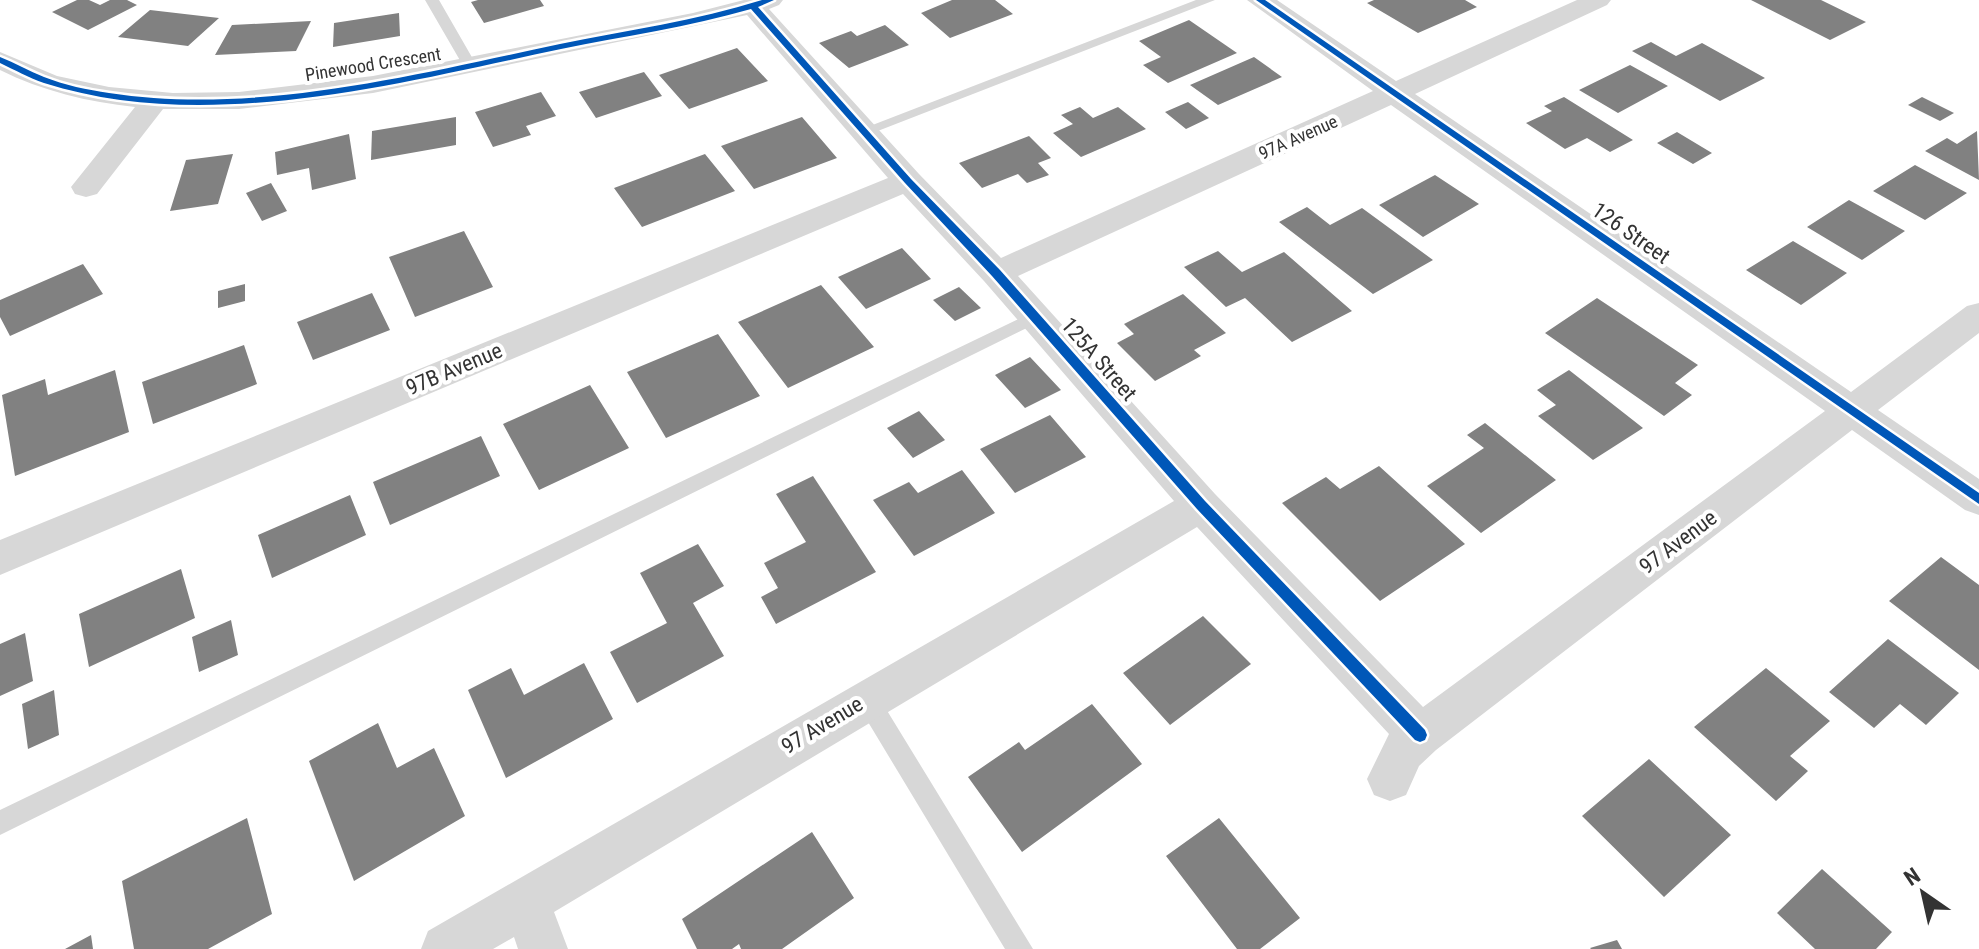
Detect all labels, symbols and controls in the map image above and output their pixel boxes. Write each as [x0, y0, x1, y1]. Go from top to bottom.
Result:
street label: Pinewood Crescent [304, 43, 442, 85]
street label: 97A Avenue [1255, 110, 1341, 164]
street label: 126 Street [1587, 197, 1675, 269]
street label: 125A Street [1056, 312, 1142, 406]
street label: 97B Avenue [402, 338, 506, 400]
street label: 97 Avenue [1634, 505, 1722, 579]
street label: 97 Avenue [777, 691, 867, 759]
north arrow [1883, 853, 1963, 933]
text: N [1900, 863, 1925, 891]

